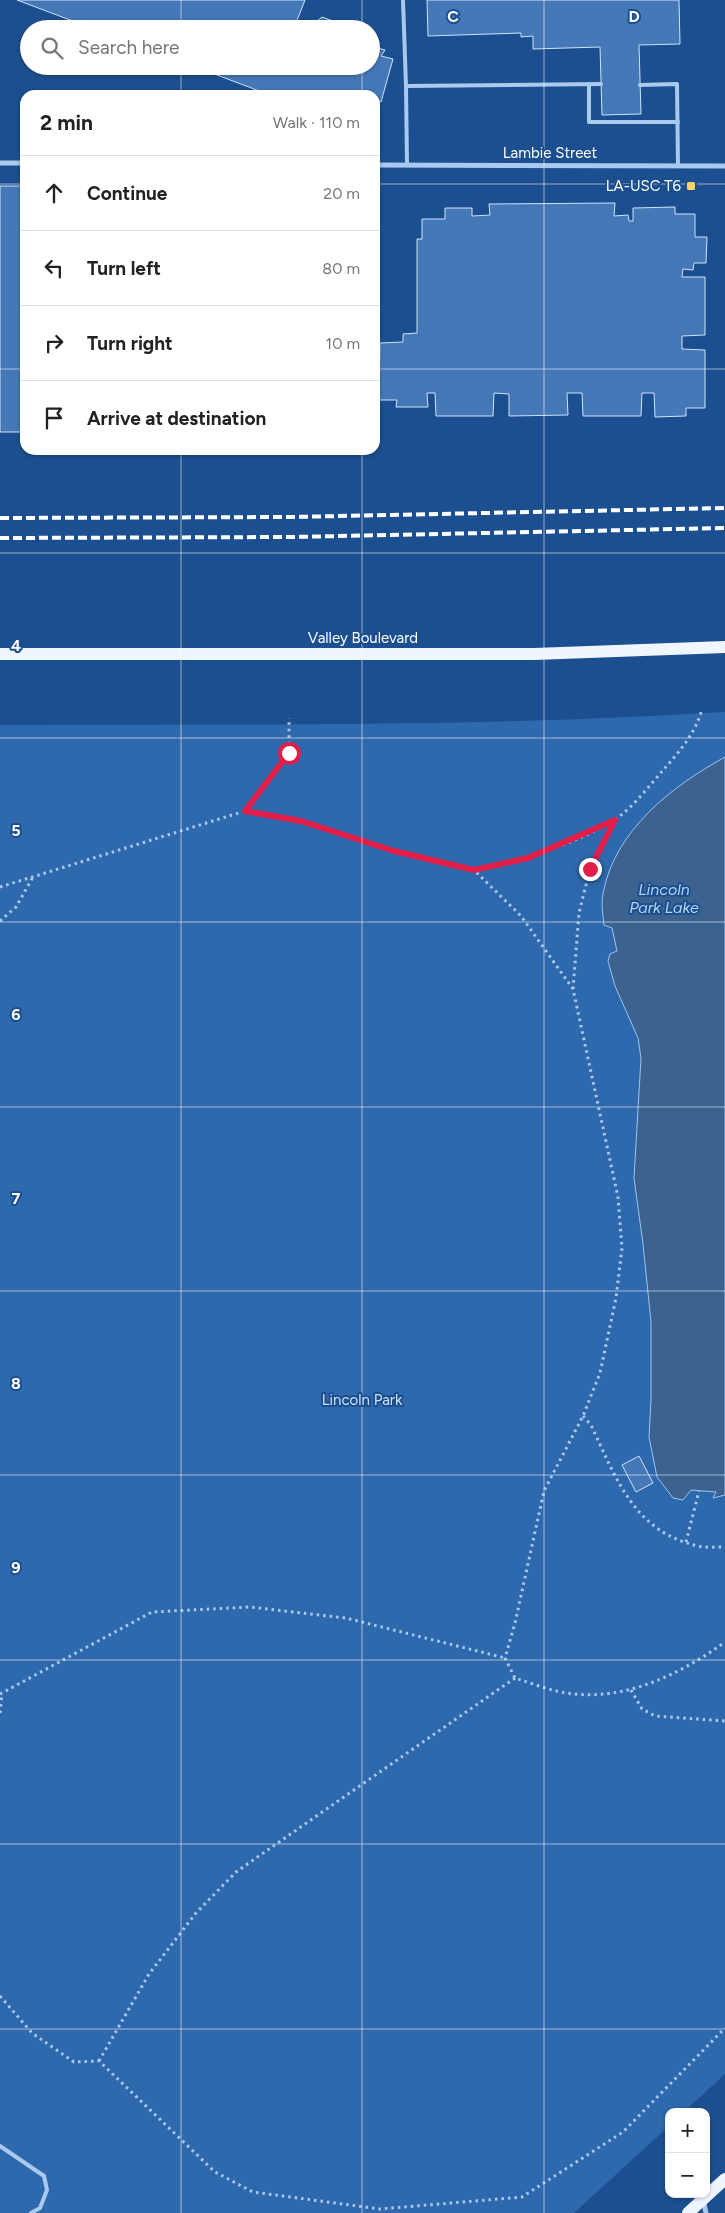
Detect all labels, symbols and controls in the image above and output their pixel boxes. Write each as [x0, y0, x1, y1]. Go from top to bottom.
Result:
text: C [447, 7, 459, 26]
text: D [628, 7, 640, 26]
search box [20, 20, 380, 75]
icon: search [38, 34, 66, 62]
text: Search here [78, 36, 180, 59]
text: 2 min [40, 110, 93, 135]
text: Walk · 110 m [273, 113, 360, 132]
street label: Lambie Street [503, 144, 598, 162]
place label: LA-USC T6 [606, 177, 681, 195]
icon: ahead [40, 179, 68, 207]
marker: LA-USC T6 [685, 180, 697, 192]
text: Continue [87, 182, 167, 205]
text: 20 m [323, 184, 360, 203]
icon: left [40, 254, 68, 282]
text: Turn left [87, 257, 161, 280]
text: 80 m [322, 259, 360, 278]
icon: right [40, 329, 68, 357]
text: Turn right [87, 332, 173, 355]
text: 10 m [326, 334, 360, 353]
icon: arrive [40, 404, 68, 432]
text: Arrive at destination [87, 407, 266, 430]
street label: Valley Boulevard [308, 629, 418, 647]
text: 4 [11, 636, 21, 655]
route start [278, 742, 301, 765]
text: 5 [11, 821, 21, 840]
route end [579, 858, 602, 881]
water label: Lincoln Park Lake [629, 880, 699, 917]
text: 6 [11, 1005, 21, 1024]
text: 7 [12, 1189, 21, 1208]
text: 8 [11, 1374, 21, 1393]
park label: Lincoln Park [322, 1391, 403, 1409]
text: 9 [11, 1558, 21, 1577]
map controls [665, 2108, 710, 2198]
button: + [665, 2108, 710, 2153]
button: − [665, 2153, 710, 2198]

